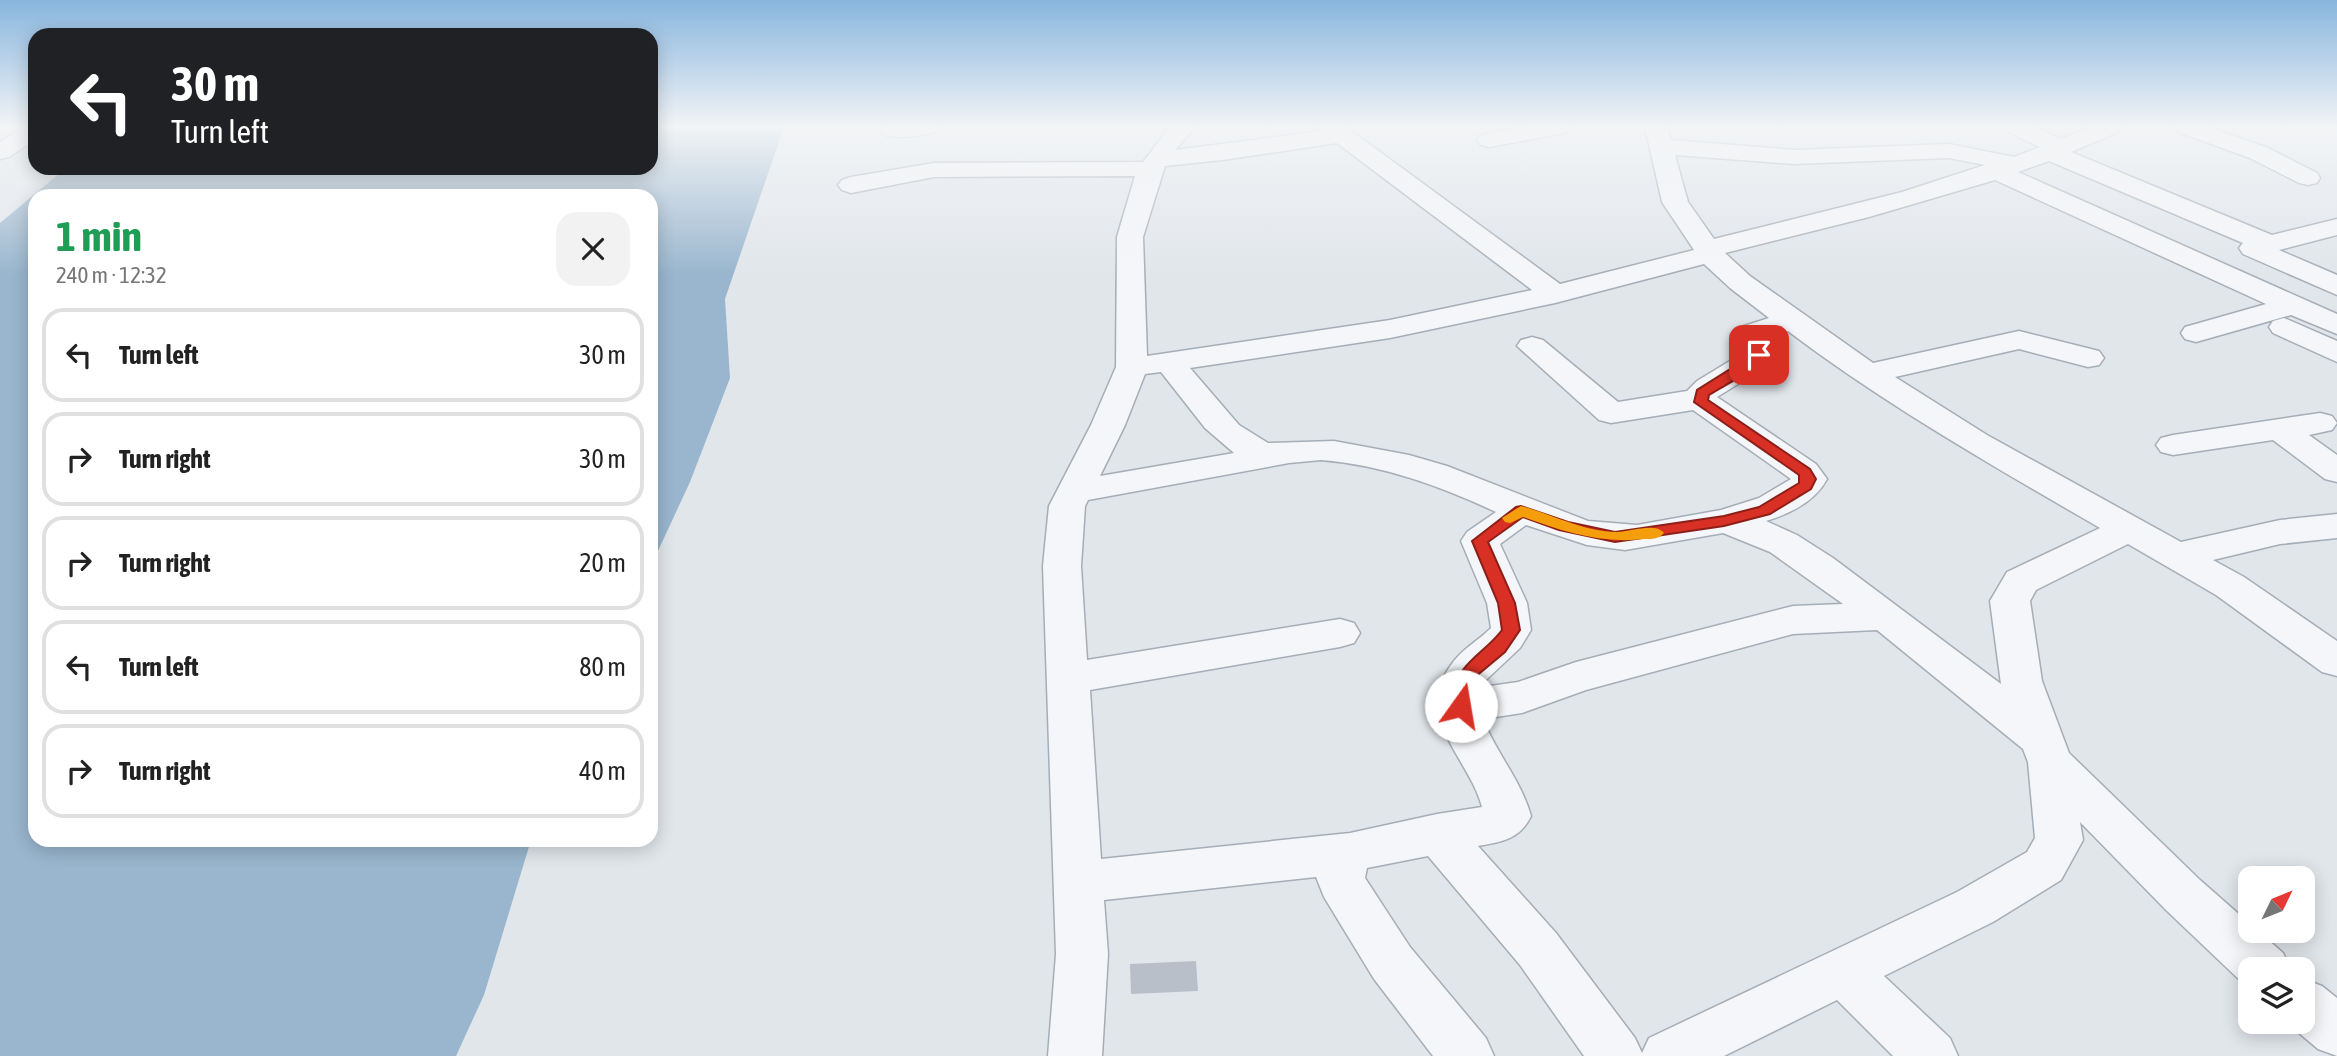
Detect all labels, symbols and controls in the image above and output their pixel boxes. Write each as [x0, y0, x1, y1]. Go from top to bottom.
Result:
text: 30 m [171, 55, 259, 111]
icon: left [56, 56, 147, 147]
text: Turn left [171, 113, 269, 150]
text: 1 min [56, 212, 142, 260]
button: close [556, 212, 630, 286]
text: 240 m · 12:32 [56, 262, 167, 288]
pin [1729, 325, 1789, 385]
icon: left [60, 336, 98, 374]
icon: arrive [1740, 336, 1778, 374]
text: Turn left [119, 340, 199, 370]
text: 30 m [579, 340, 626, 370]
icon: right [60, 440, 98, 478]
text: Turn right [119, 444, 210, 474]
text: 30 m [579, 444, 626, 474]
icon: right [60, 544, 98, 582]
text: Turn right [119, 548, 210, 578]
text: 20 m [579, 548, 626, 578]
icon: left [60, 648, 98, 686]
text: Turn left [119, 652, 199, 682]
text: 80 m [579, 652, 626, 682]
position arrow [1424, 669, 1498, 743]
icon: right [60, 752, 98, 790]
text: Turn right [119, 756, 210, 786]
text: 40 m [579, 756, 626, 786]
north arrow [2238, 866, 2315, 943]
map controls [2238, 866, 2315, 1034]
button: layers [2238, 957, 2315, 1034]

